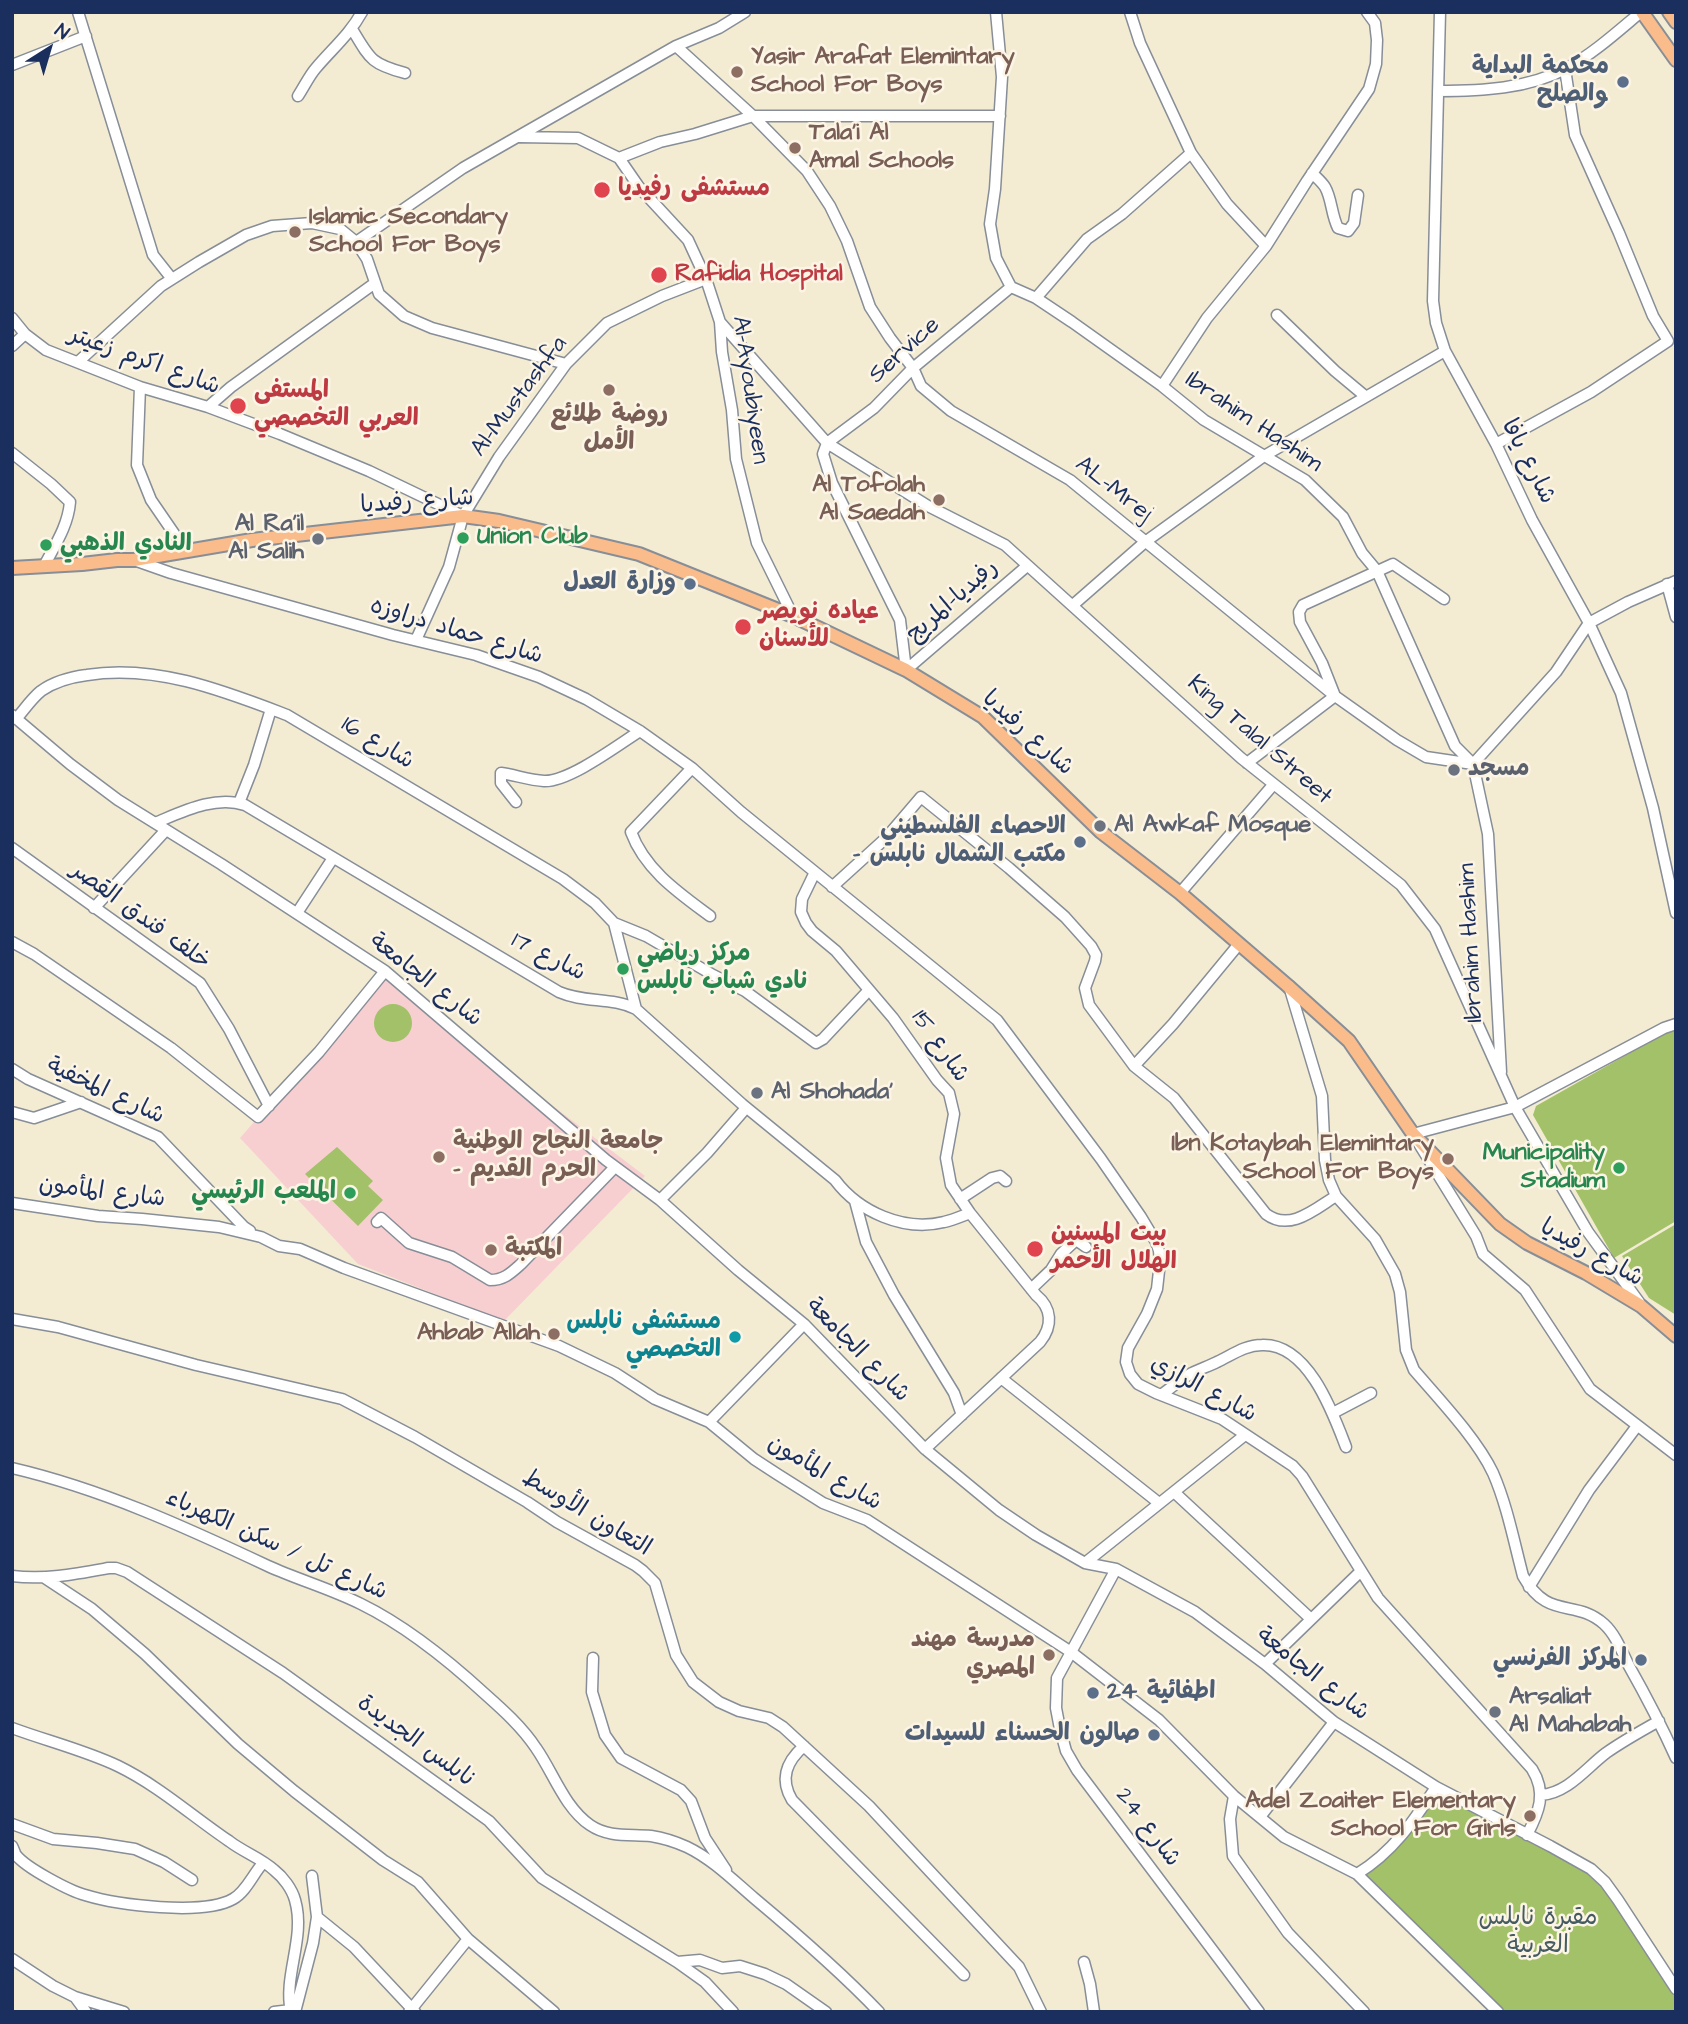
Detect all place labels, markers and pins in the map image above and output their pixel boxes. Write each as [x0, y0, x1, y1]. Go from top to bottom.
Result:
place label: Yasir Arafat Elemintary School For Boys [751, 44, 1015, 100]
place label: محكمة البداية والصلح [1472, 54, 1609, 110]
marker: Yasir Arafat Elemintary School For Boys [729, 64, 745, 80]
marker: محكمة البداية والصلح [1615, 74, 1631, 90]
place label: Tala'i Al Amal Schools [809, 120, 954, 176]
marker: Tala'i Al Amal Schools [787, 140, 803, 156]
place label: مستشفى رفيديا [618, 176, 770, 204]
marker: مستشفى رفيديا [592, 180, 612, 200]
place label: Islamic Secondary School For Boys [309, 204, 508, 260]
marker: Islamic Secondary School For Boys [287, 224, 303, 240]
place label: Rafidia Hospital [675, 261, 843, 289]
marker: Rafidia Hospital [649, 265, 669, 285]
place label: المستفى العربي التخصصي [254, 378, 419, 434]
marker: روضة طلائع الأمل [601, 382, 617, 398]
marker: المستفى العربي التخصصي [228, 396, 248, 416]
place label: روضة طلائع الأمل [550, 402, 668, 458]
place label: Al Tofolah Al Saedah [812, 472, 925, 528]
marker: Al Tofolah Al Saedah [931, 492, 947, 508]
place label: Al Ra'il Al Salih [228, 511, 304, 567]
place label: Union Club [477, 524, 588, 552]
marker: Union Club [455, 530, 471, 546]
place label: النادي الذهبي [60, 531, 192, 559]
marker: Al Ra'il Al Salih [310, 531, 326, 547]
marker: النادي الذهبي [38, 537, 54, 553]
place label: وزارة العدل [563, 570, 676, 598]
marker: وزارة العدل [682, 576, 698, 592]
place label: عياده نويصر للأسنان [759, 599, 879, 655]
marker: عياده نويصر للأسنان [733, 617, 753, 637]
place label: مسجد [1468, 756, 1530, 784]
marker: مسجد [1446, 762, 1462, 778]
place label: Al Awkaf Mosque [1114, 812, 1311, 840]
place label: الاحصاء الفلسطيني - مكتب الشمال نابلس [853, 814, 1066, 870]
marker: Al Awkaf Mosque [1092, 818, 1108, 834]
marker: الاحصاء الفلسطيني - مكتب الشمال نابلس [1072, 834, 1088, 850]
place label: مركز رياضي نادي شباب نابلس [637, 941, 807, 997]
marker: مركز رياضي نادي شباب نابلس [615, 961, 631, 977]
place label: Al Shohada' [771, 1079, 893, 1107]
marker: Al Shohada' [749, 1085, 765, 1101]
place label: جامعة النجاح الوطنية - الحرم القديم [453, 1129, 663, 1185]
place label: Ibn Kotaybah Elemintary School For Boys [1171, 1131, 1434, 1187]
place label: Municipality Stadium [1483, 1140, 1605, 1196]
marker: جامعة النجاح الوطنية - الحرم القديم [431, 1149, 447, 1165]
marker: Ibn Kotaybah Elemintary School For Boys [1440, 1151, 1456, 1167]
marker: Municipality Stadium [1611, 1160, 1627, 1176]
place label: الملعب الرئيسي [191, 1179, 336, 1207]
marker: الملعب الرئيسي [342, 1185, 358, 1201]
place label: بيت المسنين الهلال الأحمر [1051, 1221, 1177, 1277]
place label: المكتبة [505, 1236, 562, 1264]
marker: بيت المسنين الهلال الأحمر [1025, 1239, 1045, 1259]
marker: المكتبة [483, 1242, 499, 1258]
place label: مستشفى نابلس التخصصي [567, 1309, 721, 1365]
place label: Ahbab Allah [417, 1320, 540, 1348]
marker: Ahbab Allah [546, 1326, 562, 1342]
marker: مستشفى نابلس التخصصي [727, 1329, 743, 1345]
place label: مدرسة مهند المصري [911, 1627, 1035, 1683]
place label: المركز الفرنسي [1493, 1646, 1627, 1674]
marker: مدرسة مهند المصري [1041, 1647, 1057, 1663]
marker: المركز الفرنسي [1633, 1652, 1649, 1668]
place label: اطفائية 24 [1107, 1679, 1215, 1707]
place label: Arsaliat Al Mahabah [1509, 1684, 1631, 1740]
marker: اطفائية 24 [1085, 1685, 1101, 1701]
marker: Arsaliat Al Mahabah [1487, 1704, 1503, 1720]
place label: صالون الحسناء للسيدات [905, 1721, 1140, 1749]
marker: صالون الحسناء للسيدات [1146, 1727, 1162, 1743]
place label: Adel Zoaiter Elementary School For Girls [1245, 1788, 1516, 1844]
marker: Adel Zoaiter Elementary School For Girls [1522, 1808, 1538, 1824]

